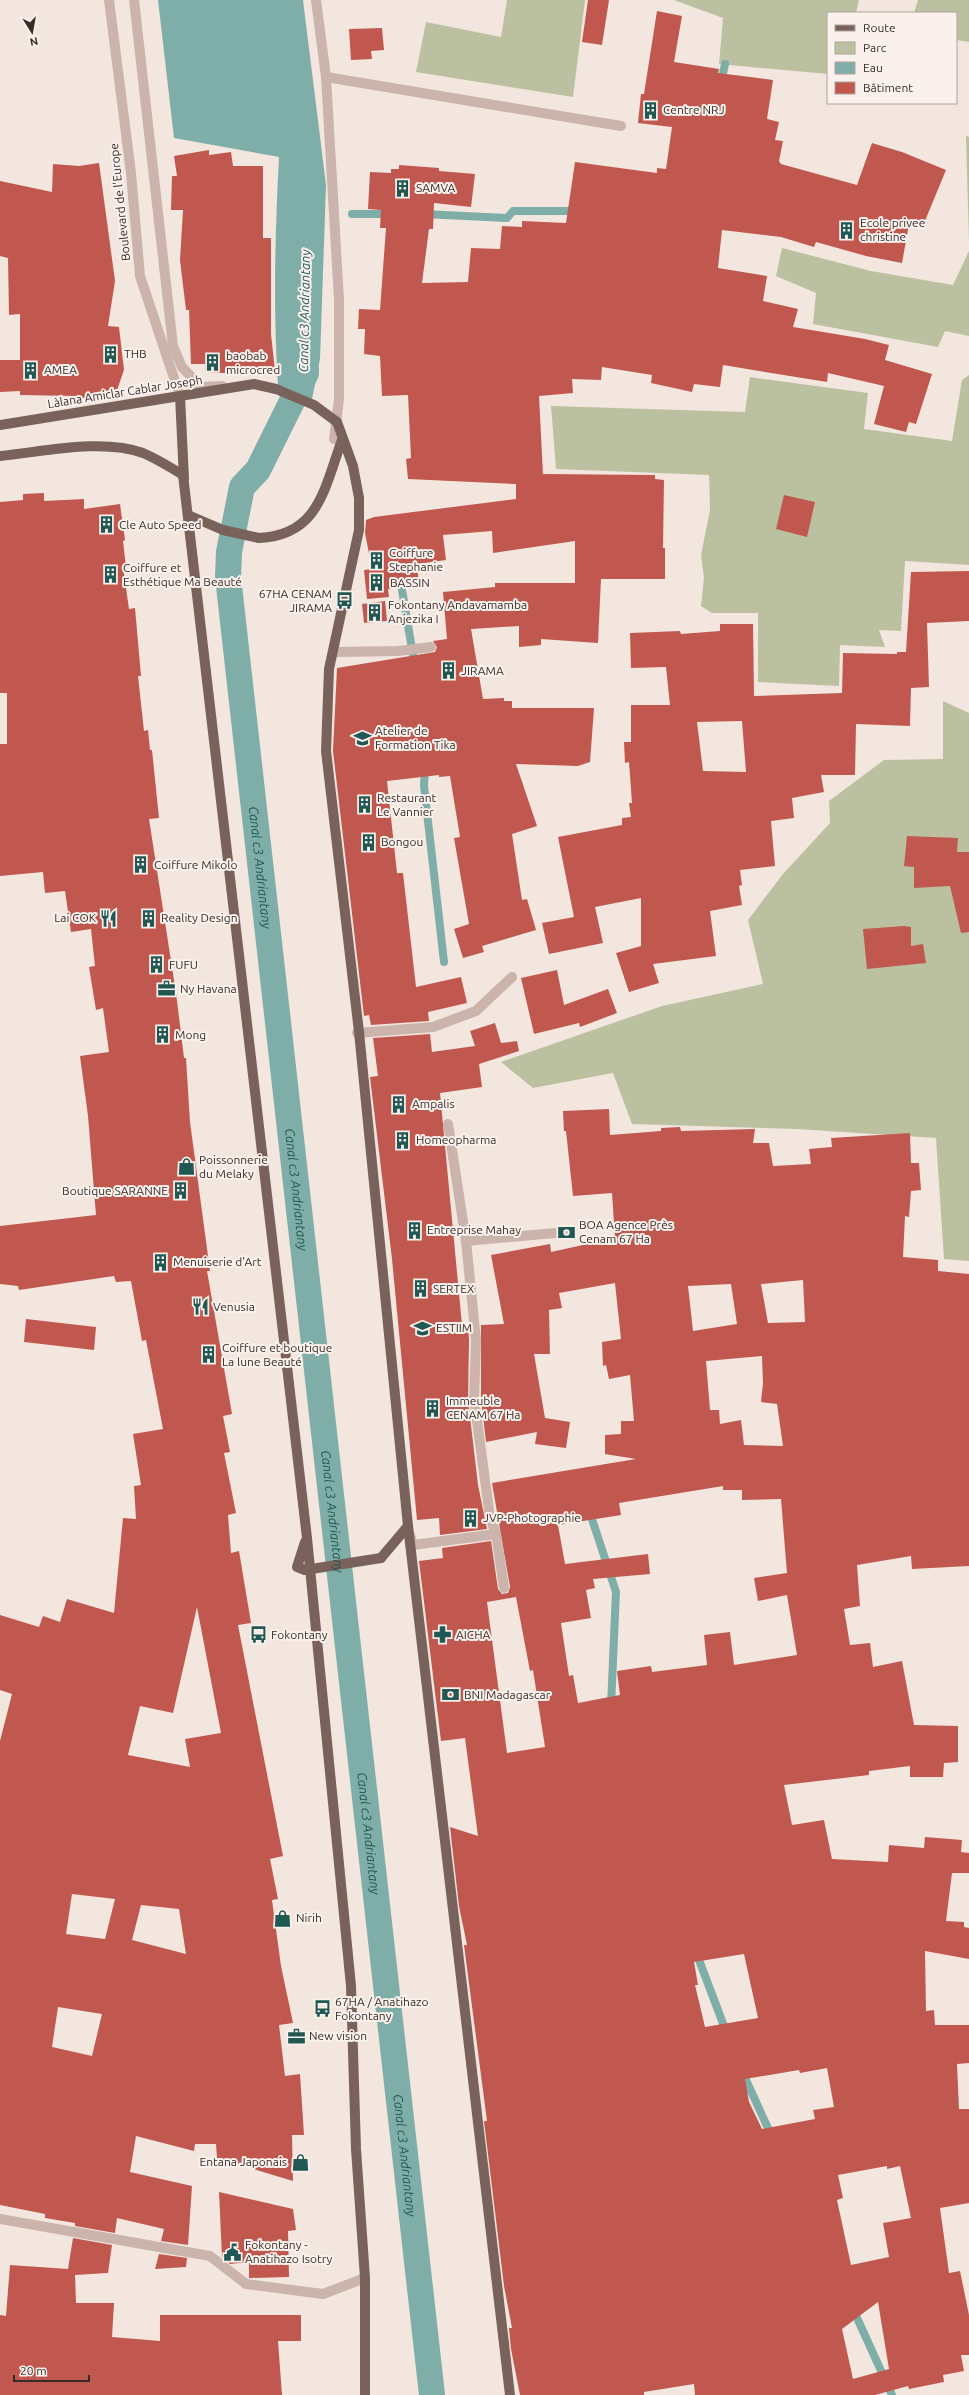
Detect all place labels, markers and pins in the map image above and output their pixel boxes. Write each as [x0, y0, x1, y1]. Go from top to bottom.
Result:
building icon: Centre NRJ [640, 100, 660, 120]
place label: Centre NRJ [663, 103, 725, 116]
building icon: SAMVA [393, 178, 413, 198]
place label: SAMVA [416, 181, 456, 194]
place label: Ecole privee christine [860, 216, 925, 243]
building icon: Ecole privee christine [837, 220, 857, 240]
building icon: THB [101, 344, 121, 364]
place label: THB [124, 347, 147, 360]
place label: baobab microcred [226, 349, 280, 376]
building icon: baobab microcred [203, 353, 223, 373]
building icon: AMEA [21, 360, 41, 380]
place label: AMEA [44, 363, 77, 376]
building icon: Cle Auto Speed [96, 515, 116, 535]
place label: Cle Auto Speed [119, 518, 202, 531]
place label: Coiffure Stephanie [389, 546, 443, 573]
building icon: Coiffure Stephanie [366, 550, 386, 570]
place label: Coiffure et Esthétique Ma Beauté [123, 561, 242, 588]
building icon: Coiffure et Esthétique Ma Beauté [100, 565, 120, 585]
building icon: BASSIN [367, 573, 387, 593]
place label: BASSIN [390, 576, 430, 589]
place label: 67HA CENAM JIRAMA [259, 587, 332, 614]
bus stop icon: 67HA CENAM JIRAMA [335, 591, 355, 611]
place label: Fokontany Andavamamba Anjezika I [388, 598, 527, 625]
building icon: Fokontany Andavamamba Anjezika I [365, 602, 385, 622]
building icon: JIRAMA [438, 661, 458, 681]
place label: JIRAMA [461, 664, 504, 677]
place label: Atelier de Formation Tika [375, 724, 456, 751]
school or university icon: Atelier de Formation Tika [352, 728, 372, 748]
place label: Restaurant Le Vannier [377, 791, 437, 818]
building icon: Restaurant Le Vannier [354, 795, 374, 815]
building icon: Bongou [358, 832, 378, 852]
place label: Bongou [381, 835, 423, 848]
building icon: Coiffure Mikolo [131, 855, 151, 875]
place label: Coiffure Mikolo [154, 858, 238, 871]
restaurant icon: Lai COK [99, 908, 119, 928]
building icon: Reality Design [138, 908, 158, 928]
place label: Lai COK [54, 911, 97, 924]
place label: Reality Design [161, 911, 238, 924]
building icon: FUFU [146, 955, 166, 975]
place label: FUFU [169, 958, 198, 971]
office icon: Ny Havana [157, 979, 177, 999]
place label: Ny Havana [180, 982, 237, 995]
building icon: Mong [152, 1025, 172, 1045]
place label: Mong [175, 1028, 206, 1041]
building icon: Ampalis [389, 1094, 409, 1114]
place label: Ampalis [412, 1097, 455, 1110]
building icon: Homeopharma [393, 1130, 413, 1150]
place label: Homeopharma [416, 1133, 497, 1146]
place label: Poissonnerie du Melaky [199, 1153, 268, 1180]
shop icon: Poissonnerie du Melaky [176, 1157, 196, 1177]
building icon: Boutique SARANNE [171, 1181, 191, 1201]
place label: Boutique SARANNE [62, 1184, 168, 1197]
place label: BOA Agence Près Cenam 67 Ha [579, 1218, 673, 1245]
building icon: Entreprise Mahay [404, 1220, 424, 1240]
bank icon: BOA Agence Près Cenam 67 Ha [556, 1222, 576, 1242]
place label: Entreprise Mahay [427, 1223, 521, 1236]
building icon: Menuiserie d'Art [150, 1252, 170, 1272]
place label: Menuiserie d'Art [173, 1255, 262, 1268]
building icon: SERTEX [410, 1279, 430, 1299]
place label: SERTEX [433, 1282, 475, 1295]
restaurant icon: Venusia [190, 1297, 210, 1317]
place label: Venusia [213, 1300, 255, 1313]
school or university icon: ESTIIM [413, 1318, 433, 1338]
place label: ESTIIM [436, 1321, 472, 1334]
place label: Coiffure et boutique La lune Beauté [222, 1341, 332, 1368]
building icon: Coiffure et boutique La lune Beauté [199, 1345, 219, 1365]
place label: Immeuble CENAM 67 Ha [446, 1394, 520, 1421]
building icon: Immeuble CENAM 67 Ha [423, 1398, 443, 1418]
building icon: JVP-Photographie [460, 1508, 480, 1528]
place label: JVP-Photographie [483, 1511, 581, 1524]
bus stop icon: Fokontany [248, 1625, 268, 1645]
pharmacy icon: AICHA [433, 1625, 453, 1645]
place label: Fokontany [271, 1628, 328, 1641]
place label: AICHA [456, 1628, 491, 1641]
bank icon: BNI Madagascar [441, 1685, 461, 1705]
place label: BNI Madagascar [464, 1688, 551, 1701]
shop icon: Nirih [273, 1908, 293, 1928]
place label: Nirih [296, 1911, 322, 1924]
place label: 67HA / Anatihazo Fokontany [335, 1995, 429, 2022]
bus stop icon: 67HA / Anatihazo Fokontany [312, 1999, 332, 2019]
office icon: New vision [286, 2026, 306, 2046]
place label: New vision [309, 2029, 367, 2042]
shop icon: Entana Japonais [290, 2152, 310, 2172]
place label: Entana Japonais [200, 2155, 287, 2168]
place label: Fokontany - Anatihazo Isotry [245, 2238, 332, 2265]
public building icon: Fokontany - Anatihazo Isotry [222, 2242, 242, 2262]

